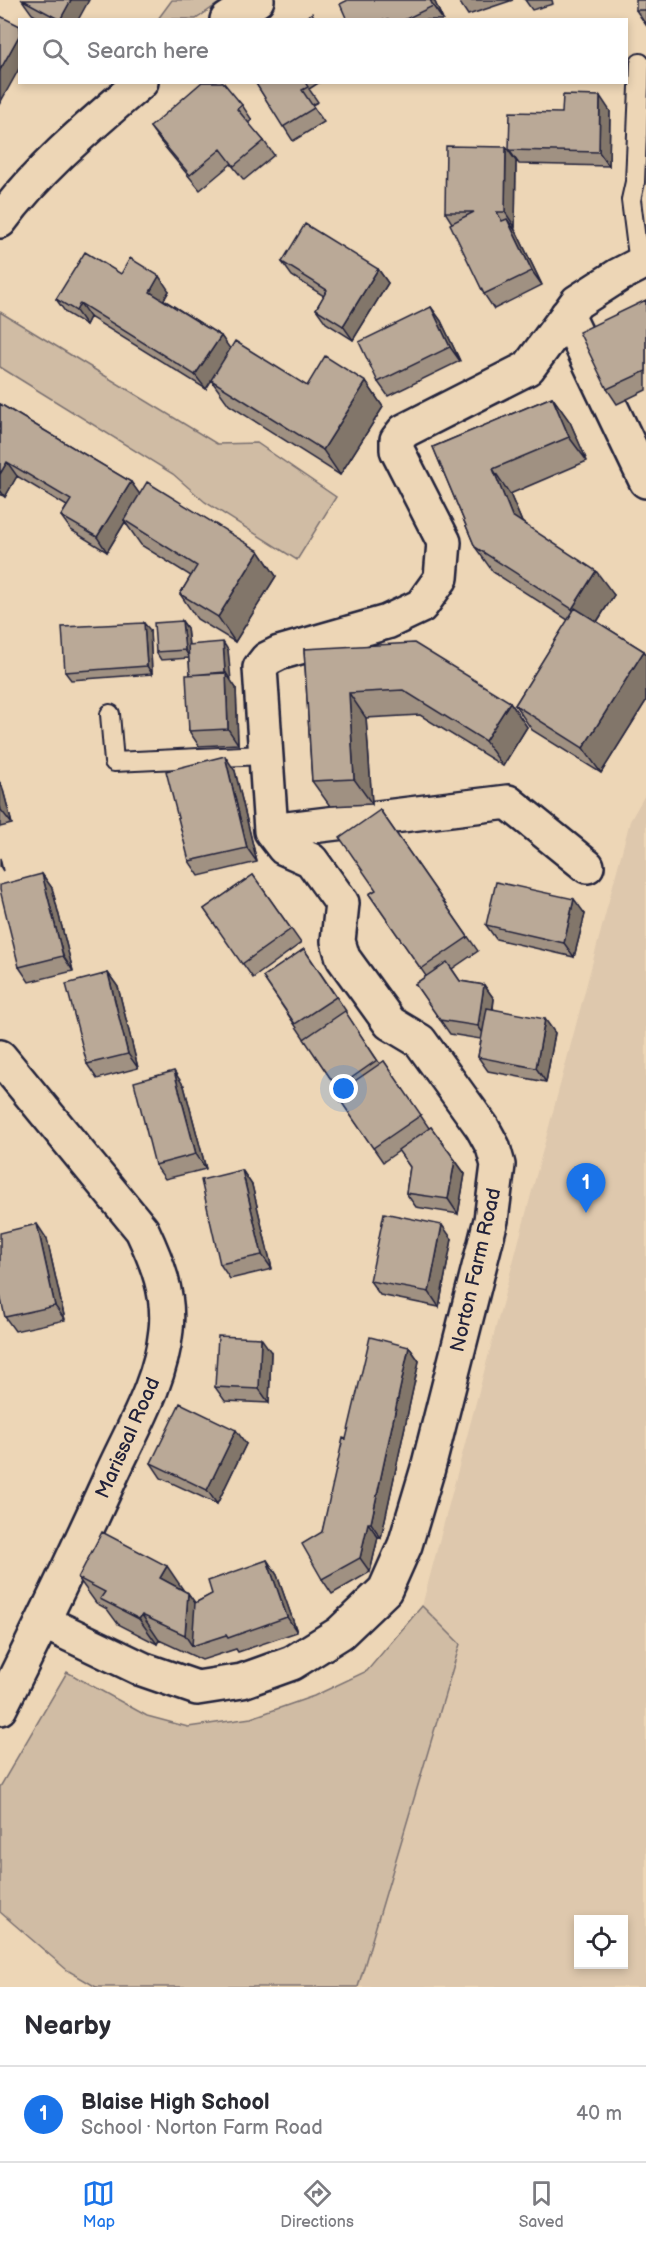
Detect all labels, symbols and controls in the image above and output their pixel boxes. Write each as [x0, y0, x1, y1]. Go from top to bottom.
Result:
search box [18, 18, 628, 84]
icon: search [39, 35, 72, 68]
text: Search here [87, 38, 209, 65]
your location [329, 1074, 358, 1103]
pin: 1 [566, 1164, 606, 1213]
street label: Norton Farm Road [445, 1186, 507, 1354]
street label: Marissal Road [91, 1374, 165, 1502]
map controls [574, 1915, 628, 1969]
button: locate [574, 1915, 628, 1969]
text: Nearby [24, 2011, 111, 2042]
text: Blaise High School [81, 2089, 270, 2116]
text: 1 [39, 2102, 48, 2126]
text: 40 m [576, 2102, 622, 2126]
text: School · Norton Farm Road [81, 2116, 323, 2140]
tab: Map [82, 2177, 115, 2232]
tab: Directions [280, 2177, 354, 2232]
tab: Saved [519, 2177, 564, 2232]

